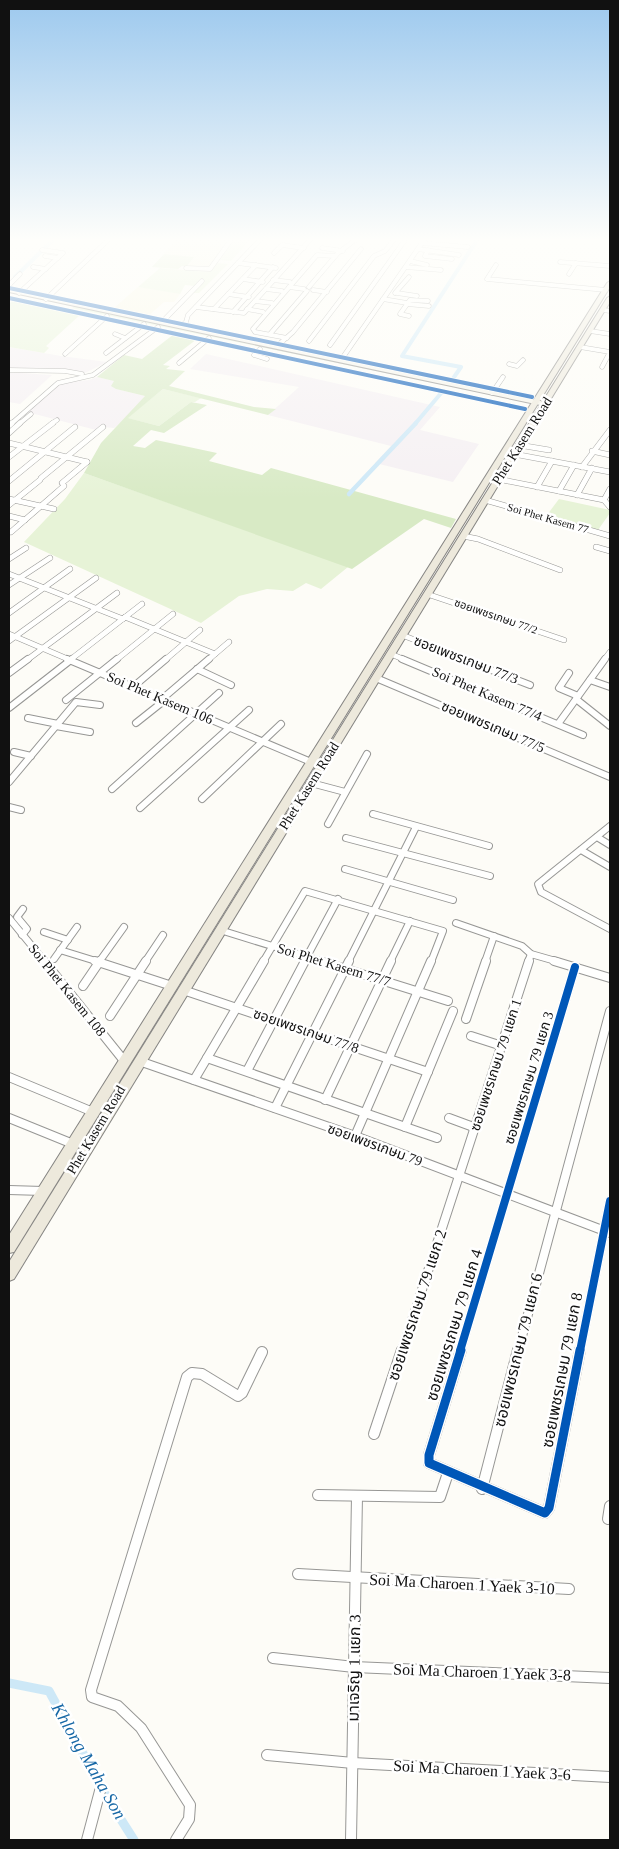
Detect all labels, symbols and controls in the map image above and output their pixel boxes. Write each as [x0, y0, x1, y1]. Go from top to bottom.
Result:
street label: Phet Kasem Road [489, 394, 555, 488]
street label: Soi Phet Kasem 77 [506, 501, 591, 535]
street label: ซอยเพชรเกษม 77/2 [453, 596, 539, 636]
street label: ซอยเพชรเกษม 77/3 [412, 633, 520, 687]
street label: Soi Phet Kasem 77/4 [430, 664, 544, 724]
street label: Soi Phet Kasem 106 [105, 669, 215, 727]
street label: ซอยเพชรเกษม 77/5 [439, 698, 547, 756]
street label: Phet Kasem Road [276, 739, 342, 833]
street label: Soi Phet Kasem 108 [25, 941, 109, 1039]
street label: Soi Phet Kasem 77/7 [275, 941, 393, 989]
street label: ซอยเพชรเกษม 79 แยก 1 [468, 997, 524, 1133]
street label: ซอยเพชรเกษม 77/8 [251, 1006, 361, 1056]
street label: ซอยเพชรเกษม 79 แยก 3 [502, 1010, 556, 1146]
street label: Phet Kasem Road [64, 1083, 128, 1177]
street label: ซอยเพชรเกษม 79 [326, 1121, 424, 1169]
street label: ซอยเพชรเกษม 79 แยก 2 [385, 1227, 449, 1383]
street label: ซอยเพชรเกษม 79 แยก 4 [423, 1247, 485, 1403]
street label: ซอยเพชรเกษม 79 แยก 6 [491, 1271, 545, 1429]
street label: ซอยเพชรเกษม 79 แยก 8 [539, 1291, 585, 1449]
street label: Soi Ma Charoen 1 Yaek 3-10 [369, 1571, 555, 1597]
street label: มาเจริญ 1 แยก 3 [345, 1614, 363, 1722]
street label: Soi Ma Charoen 1 Yaek 3-8 [393, 1660, 571, 1684]
water label: Khlong Maha Son [47, 1698, 130, 1823]
street label: Soi Ma Charoen 1 Yaek 3-6 [393, 1757, 571, 1783]

